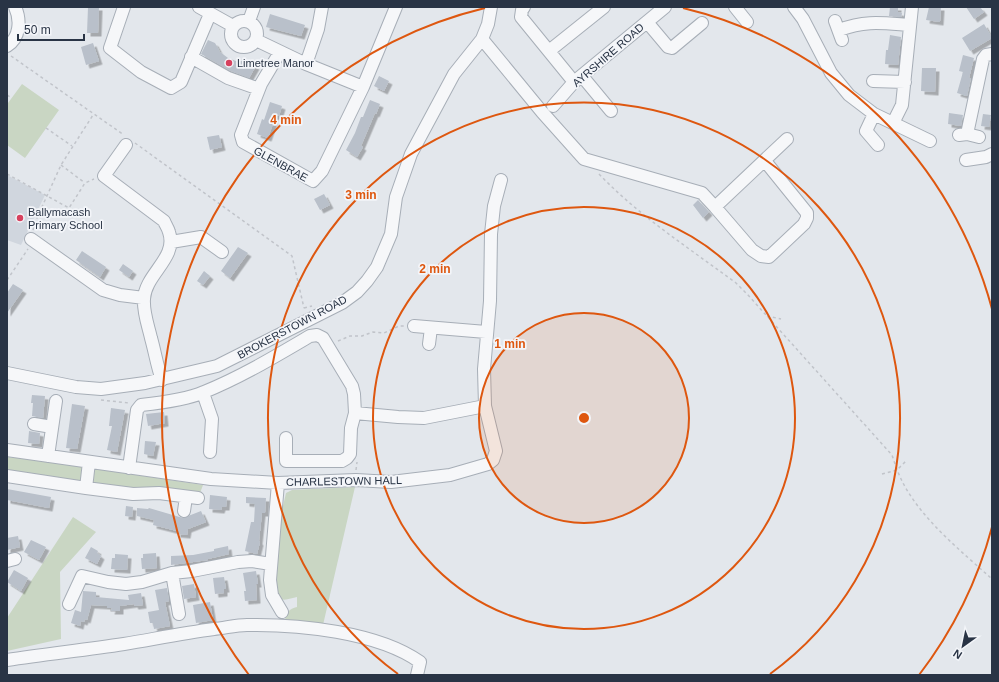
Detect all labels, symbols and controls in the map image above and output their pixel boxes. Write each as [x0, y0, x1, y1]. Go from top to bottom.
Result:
scale bar [18, 16, 84, 42]
street label: AYRSHIRE ROAD [570, 21, 646, 89]
text: 50 m [24, 23, 51, 37]
place label: Limetree Manor [237, 57, 314, 69]
marker: Limetree Manor [224, 58, 234, 68]
text: 4 min [270, 113, 302, 127]
street label: GLENBRAE [252, 144, 310, 184]
text: 3 min [345, 188, 377, 202]
place label: Ballymacash Primary School [28, 206, 103, 231]
marker: Ballymacash Primary School [15, 213, 25, 223]
text: 2 min [419, 262, 451, 276]
street label: BROKERSTOWN ROAD [235, 293, 349, 361]
text: 1 min [494, 337, 526, 351]
centre of rings [577, 411, 591, 425]
street label: CHARLESTOWN HALL [286, 474, 402, 488]
north arrow [943, 626, 983, 666]
text: N [951, 647, 964, 662]

